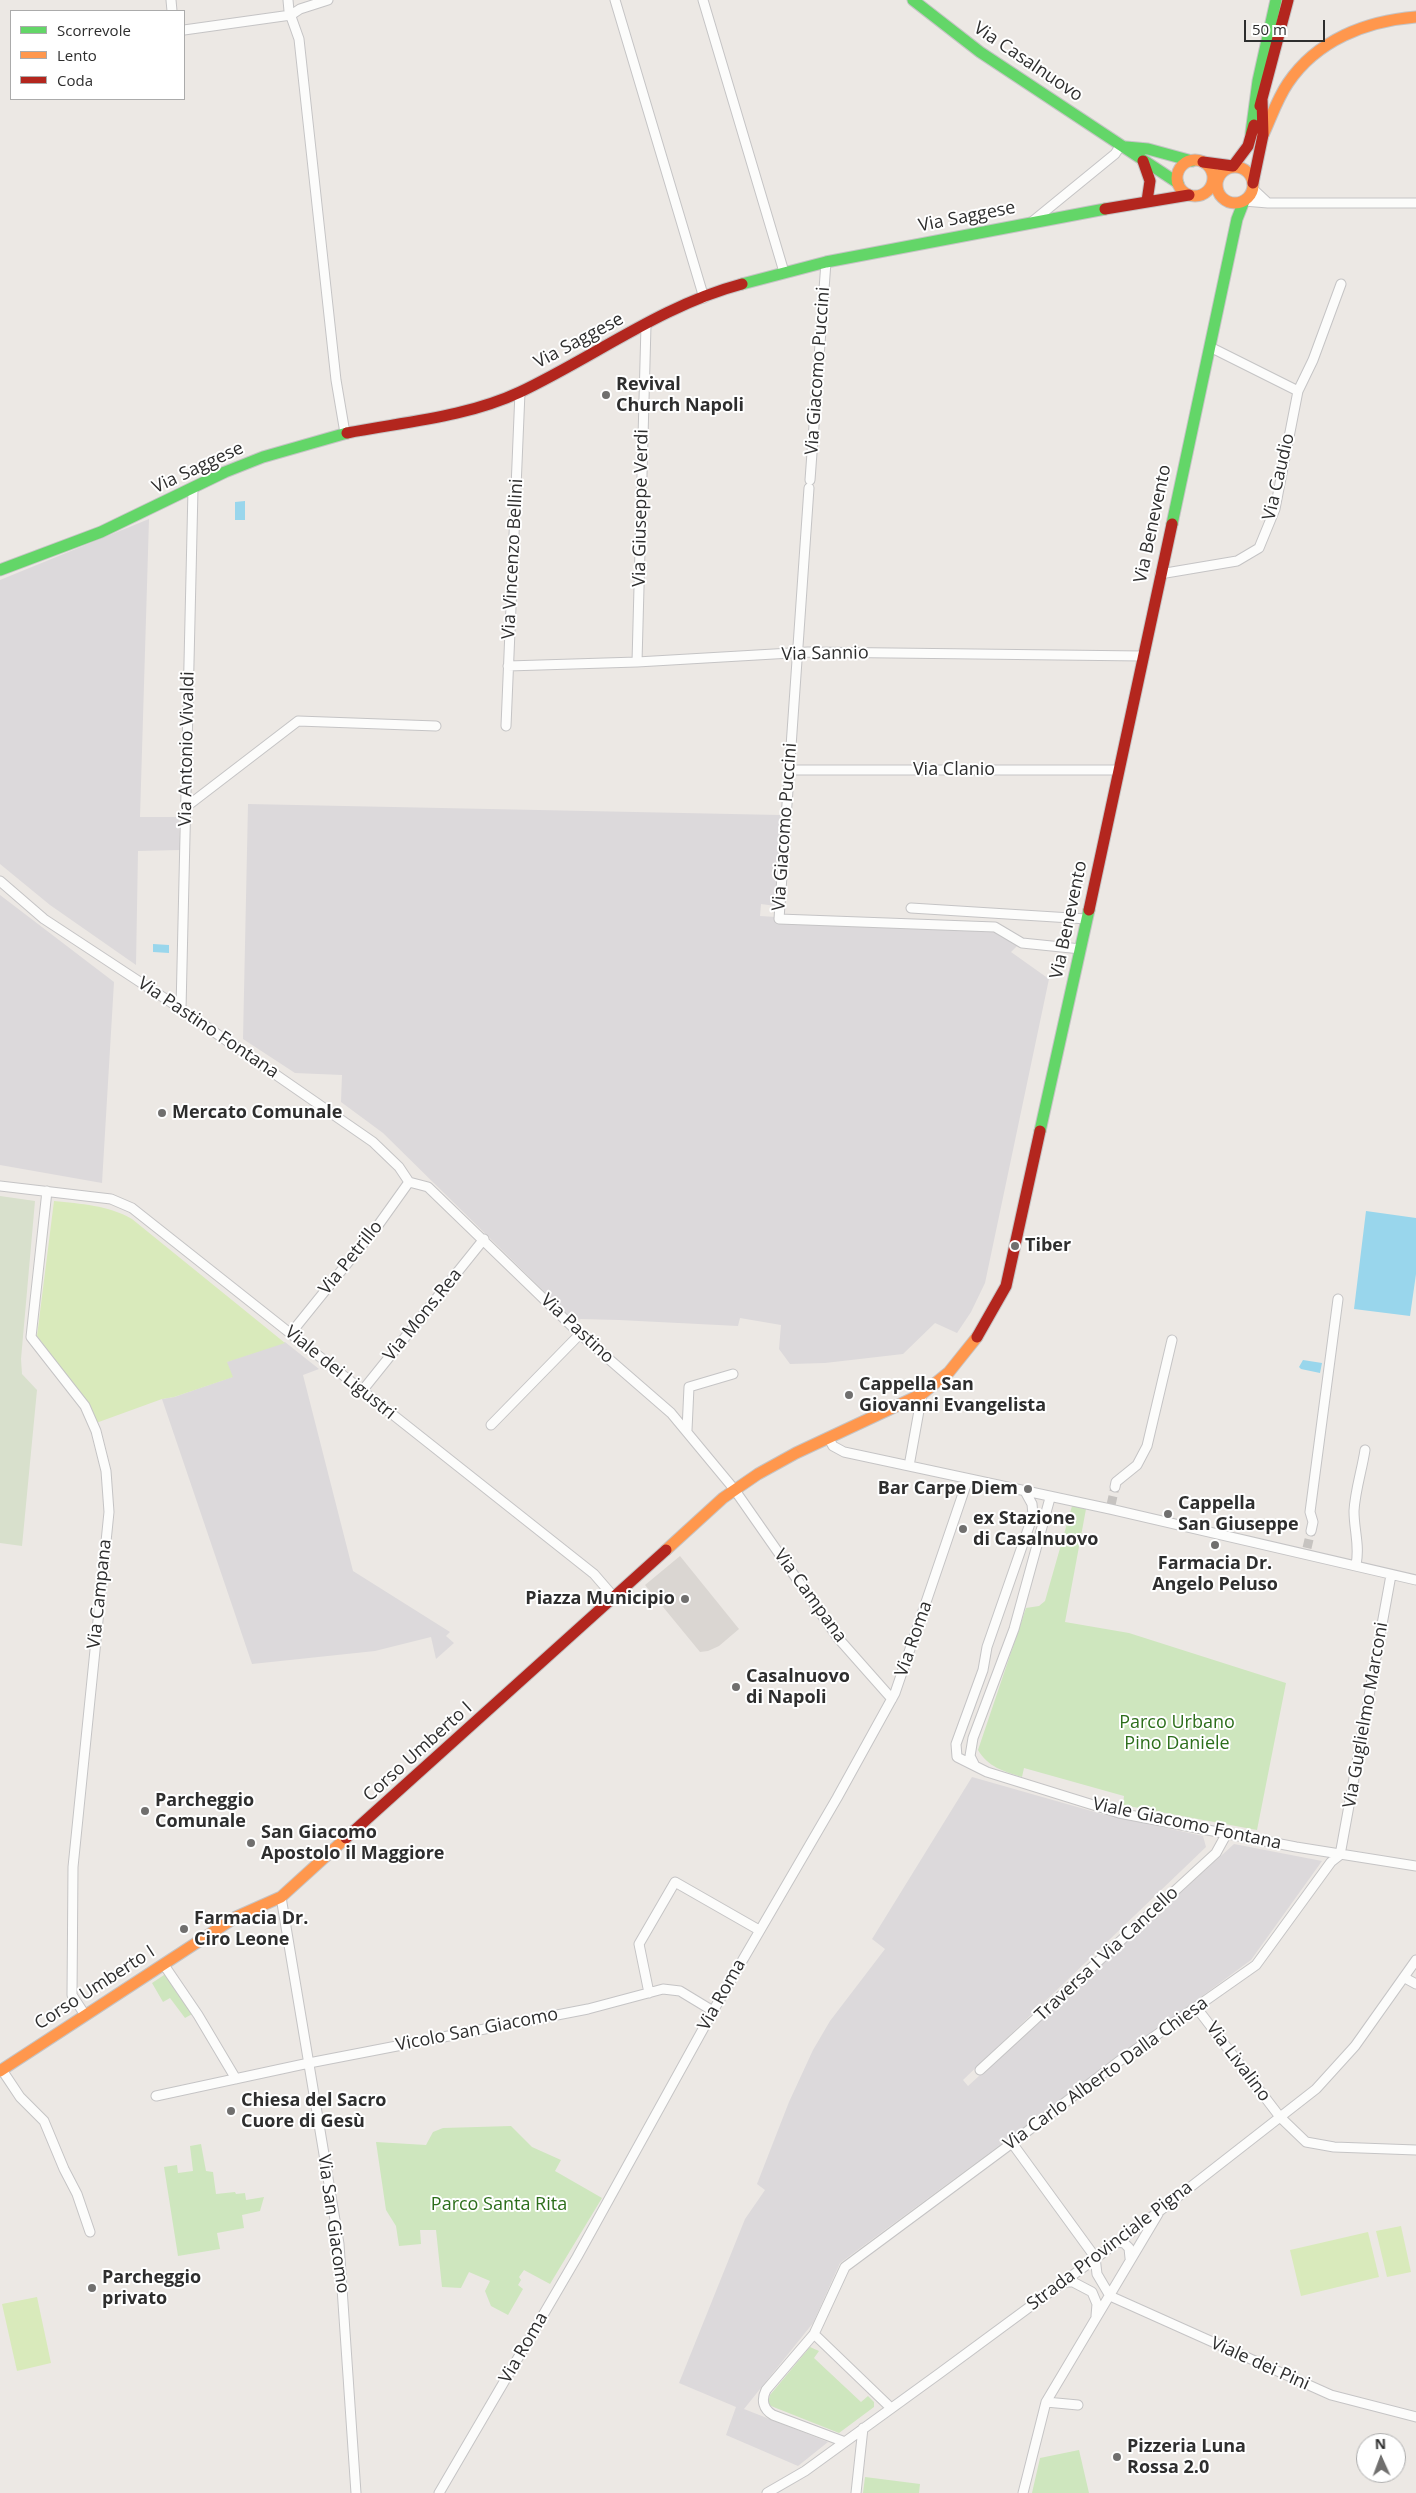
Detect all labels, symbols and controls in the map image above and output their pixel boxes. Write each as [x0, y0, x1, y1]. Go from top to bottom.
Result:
legend [10, 10, 185, 100]
scale bar [1246, 10, 1327, 42]
street label: Via Casalnuovo [969, 17, 1087, 107]
text: 50 m [1252, 19, 1287, 39]
text: Scorrevole [57, 20, 131, 40]
text: Lento [57, 45, 97, 65]
text: Coda [57, 70, 93, 90]
street label: Via Saggese [917, 197, 1017, 237]
street label: Via Giacomo Puccini [801, 286, 835, 456]
street label: Via Saggese [531, 308, 627, 374]
place label: Revival Church Napoli [616, 374, 744, 416]
marker: Revival Church Napoli [600, 389, 612, 401]
street label: Via Giuseppe Verdi [629, 429, 653, 587]
street label: Via Caudio [1258, 431, 1300, 523]
street label: Via Saggese [149, 437, 247, 499]
street label: Via Benevento [1130, 463, 1176, 585]
street label: Via Vincenzo Bellini [498, 478, 528, 640]
street label: Via Sannio [781, 642, 869, 666]
street label: Via Antonio Vivaldi [175, 671, 199, 827]
street label: Via Giacomo Puccini [768, 742, 802, 912]
street label: Via Clanio [913, 759, 995, 781]
street label: Via Benevento [1046, 859, 1092, 981]
street label: Via Pastino Fontana [133, 973, 283, 1083]
place label: Mercato Comunale [172, 1102, 342, 1124]
marker: Mercato Comunale [156, 1107, 168, 1119]
street label: Via Petrillo [315, 1217, 387, 1299]
place label: Tiber [1025, 1235, 1071, 1257]
marker: Tiber [1009, 1240, 1021, 1252]
street label: Via Mons.Rea [379, 1264, 467, 1366]
street label: Via Pastino [536, 1290, 618, 1368]
street label: Viale dei Ligustri [280, 1322, 400, 1424]
place label: Cappella San Giovanni Evangelista [859, 1374, 1046, 1416]
marker: Cappella San Giovanni Evangelista [843, 1389, 855, 1401]
place label: Bar Carpe Diem [878, 1478, 1018, 1500]
marker: Bar Carpe Diem [1022, 1483, 1034, 1495]
place label: Cappella San Giuseppe [1178, 1493, 1299, 1536]
place label: ex Stazione di Casalnuovo [973, 1508, 1098, 1550]
marker: Cappella San Giuseppe [1162, 1508, 1174, 1520]
marker: ex Stazione di Casalnuovo [957, 1523, 969, 1535]
street label: Via Campana [84, 1538, 116, 1650]
marker: Farmacia Dr. Angelo Peluso [1209, 1539, 1221, 1551]
street label: Via Campana [769, 1545, 851, 1647]
place label: Farmacia Dr. Angelo Peluso [1152, 1553, 1278, 1596]
place label: Piazza Municipio [525, 1588, 675, 1610]
marker: Piazza Municipio [679, 1593, 691, 1605]
street label: Via Roma [891, 1598, 937, 1680]
street label: Via Guglielmo Marconi [1339, 1620, 1393, 1810]
place label: Casalnuovo di Napoli [746, 1666, 850, 1708]
marker: Casalnuovo di Napoli [730, 1681, 742, 1693]
street label: Corso Umberto I [359, 1698, 477, 1806]
park label: Parco Urbano Pino Daniele [1119, 1712, 1235, 1755]
place label: Parcheggio Comunale [155, 1790, 254, 1832]
street label: Viale Giacomo Fontana [1091, 1793, 1283, 1855]
marker: Parcheggio Comunale [139, 1805, 151, 1817]
place label: San Giacomo Apostolo il Maggiore [261, 1822, 444, 1865]
marker: San Giacomo Apostolo il Maggiore [245, 1837, 257, 1849]
street label: Traversa I Via Cancello [1031, 1882, 1183, 2026]
place label: Farmacia Dr. Ciro Leone [194, 1908, 308, 1950]
marker: Farmacia Dr. Ciro Leone [178, 1923, 190, 1935]
street label: Corso Umberto I [31, 1941, 159, 2035]
street label: Via Roma [694, 1955, 750, 2035]
street label: Via Carlo Alberto Dalla Chiesa [1000, 1993, 1212, 2155]
street label: Vicolo San Giacomo [394, 2004, 560, 2056]
street label: Via Livalino [1201, 2018, 1275, 2106]
place label: Chiesa del Sacro Cuore di Gesù [241, 2090, 386, 2132]
marker: Chiesa del Sacro Cuore di Gesù [225, 2105, 237, 2117]
street label: Via San Giacomo [313, 2153, 353, 2295]
street label: Strada Provinciale Pigna [1023, 2177, 1197, 2315]
park label: Parco Santa Rita [431, 2194, 567, 2216]
place label: Parcheggio privato [102, 2267, 201, 2310]
marker: Parcheggio privato [86, 2282, 98, 2294]
street label: Via Roma [495, 2309, 553, 2387]
street label: Viale dei Pini [1207, 2333, 1313, 2395]
north arrow [1356, 2433, 1406, 2483]
text: N [1374, 2434, 1387, 2453]
place label: Pizzeria Luna Rossa 2.0 [1127, 2436, 1246, 2478]
marker: Pizzeria Luna Rossa 2.0 [1111, 2451, 1123, 2463]

